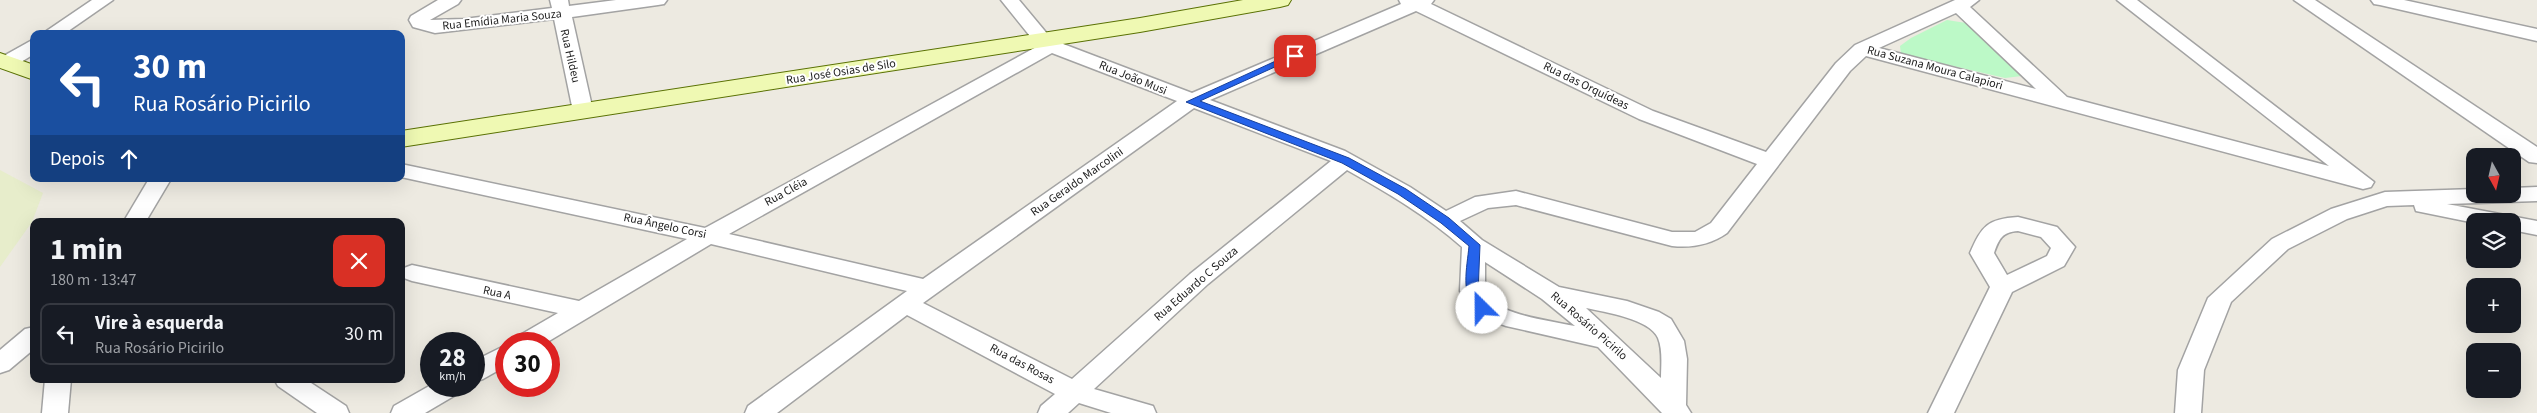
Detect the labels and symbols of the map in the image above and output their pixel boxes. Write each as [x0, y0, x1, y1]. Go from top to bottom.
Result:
street label: Rua Emídia Maria Souza [442, 5, 562, 35]
street label: Rua Hildeu [556, 27, 584, 85]
pin [1274, 35, 1316, 77]
street label: Rua Suzana Moura Calapiori [1865, 42, 2005, 94]
street label: Rua José Osias de Silo [785, 55, 897, 89]
street label: Rua João Musi [1096, 57, 1170, 99]
street label: Rua das Orquídeas [1540, 58, 1632, 114]
street label: Rua Geraldo Marcolini [1027, 144, 1127, 220]
north arrow [2466, 148, 2521, 202]
street label: Rua Cléia [761, 173, 811, 211]
street label: Rua Ângelo Corsi [622, 209, 708, 243]
street label: Rua Eduardo C Souza [1150, 243, 1242, 325]
position arrow [1455, 281, 1507, 333]
street label: Rua A [481, 282, 513, 304]
street label: Rua Rosário Picirilo [1547, 288, 1631, 364]
speed limit sign: 30 [495, 332, 560, 397]
street label: Rua das Rosas [987, 340, 1057, 388]

